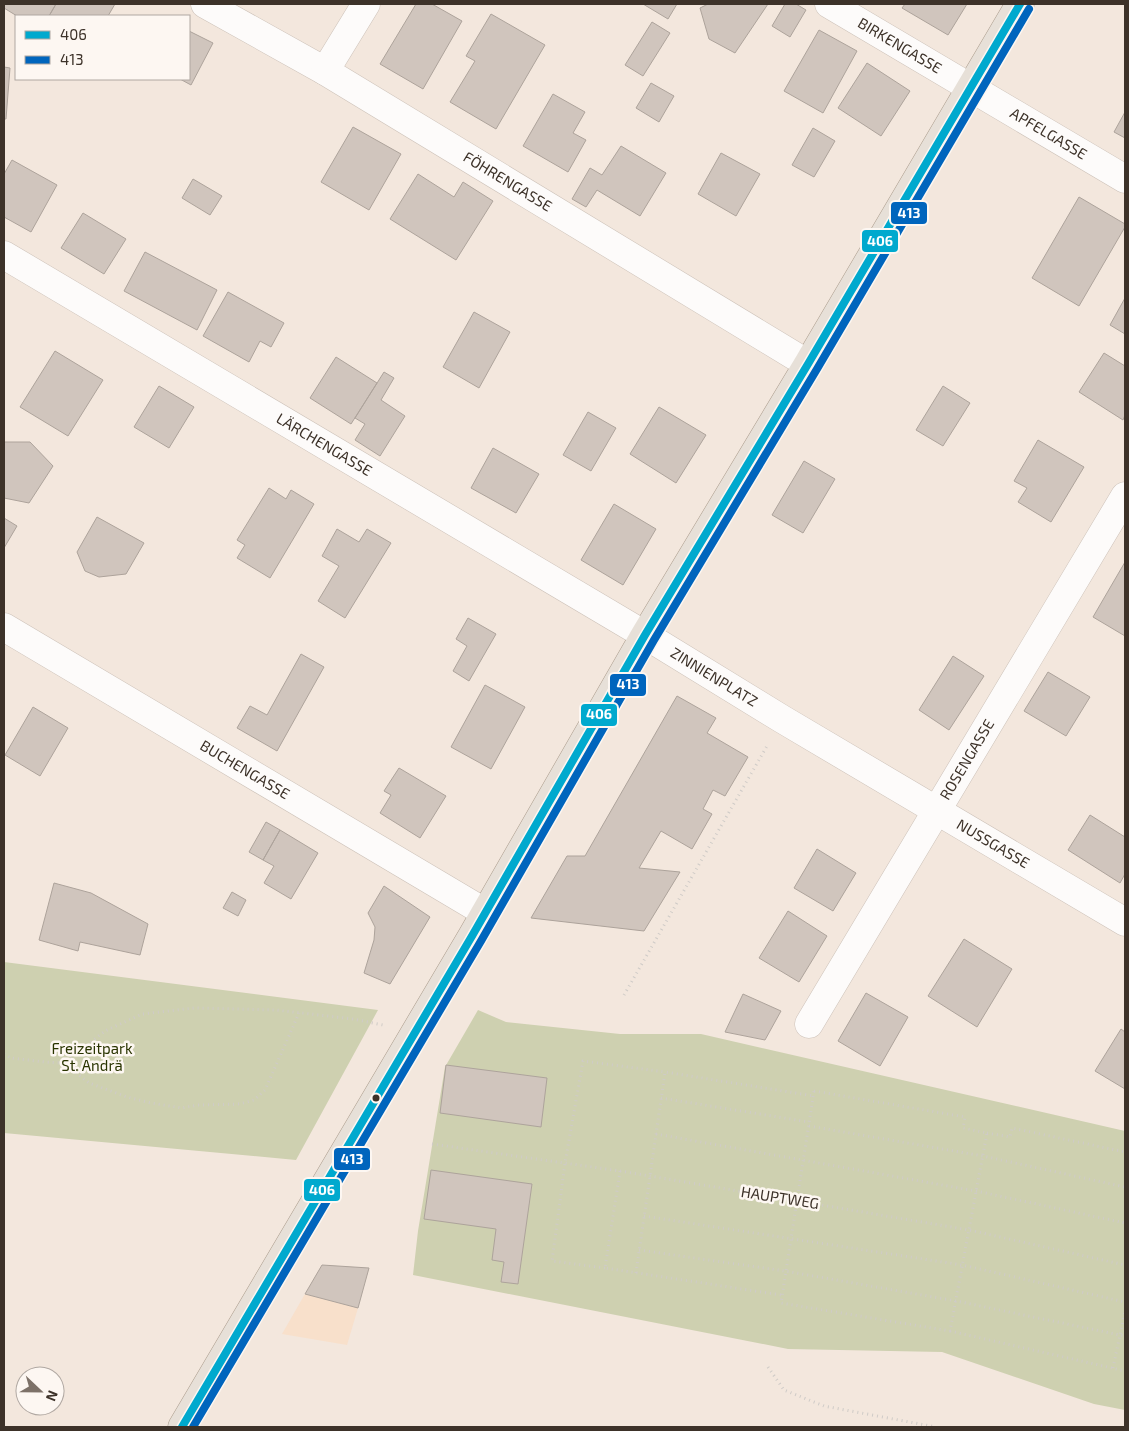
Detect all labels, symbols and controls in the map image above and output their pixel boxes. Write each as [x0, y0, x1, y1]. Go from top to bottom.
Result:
street label: BIRKENGASSE [855, 13, 945, 77]
legend [15, 15, 190, 80]
text: 406 [60, 25, 87, 43]
text: 413 [60, 50, 84, 68]
street label: APFELGASSE [1007, 103, 1091, 163]
street label: FÖHRENGASSE [461, 147, 556, 215]
line badge: 413 [890, 201, 928, 225]
text: 413 [898, 204, 921, 221]
line badge: 406 [861, 229, 899, 253]
text: 406 [867, 232, 893, 249]
street label: LÄRCHENGASSE [273, 409, 376, 479]
street label: ZINNIENPLATZ [668, 643, 761, 710]
line badge: 413 [609, 673, 647, 697]
text: 413 [617, 675, 640, 692]
line badge: 406 [580, 703, 618, 727]
text: 406 [586, 705, 612, 722]
street label: ROSENGASSE [935, 716, 997, 803]
street label: BUCHENGASSE [197, 736, 293, 803]
street label: NUSSGASSE [954, 815, 1033, 871]
park label: Freizeitpark St. Andrä [51, 1039, 133, 1074]
unlabelled marker [371, 1093, 381, 1103]
line badge: 413 [333, 1147, 371, 1171]
text: 413 [341, 1150, 364, 1167]
line badge: 406 [303, 1178, 341, 1202]
text: 406 [309, 1181, 335, 1198]
street label: HAUPTWEG [740, 1182, 820, 1212]
north arrow [15, 1366, 65, 1416]
text: N [43, 1388, 62, 1404]

